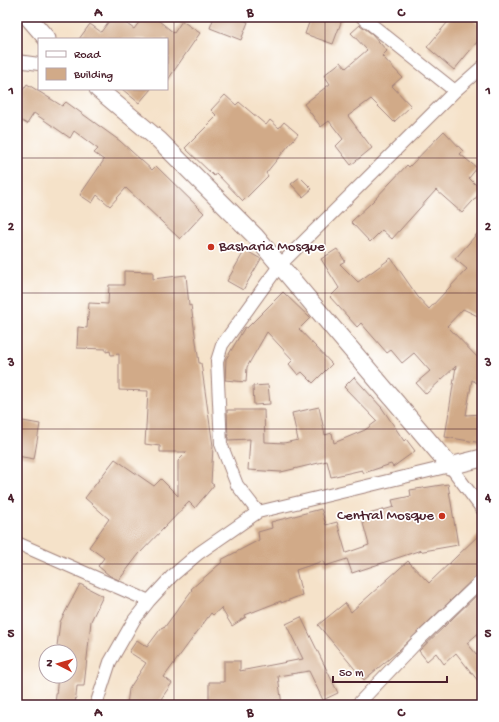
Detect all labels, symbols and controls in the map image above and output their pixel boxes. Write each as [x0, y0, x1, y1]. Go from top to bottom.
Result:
text: A [93, 6, 103, 21]
text: B [246, 6, 255, 21]
text: C [396, 6, 406, 21]
legend [38, 38, 168, 90]
text: Road [74, 49, 101, 63]
text: Building [73, 69, 113, 83]
text: 1 [7, 84, 14, 99]
text: 1 [484, 84, 491, 99]
text: 2 [8, 220, 15, 235]
text: 2 [485, 220, 492, 235]
place label: Basharia Mosque [218, 238, 325, 256]
marker: Basharia Mosque [206, 242, 216, 252]
text: 3 [7, 356, 15, 371]
text: 3 [484, 356, 492, 371]
text: 4 [7, 491, 15, 506]
text: 4 [484, 491, 492, 506]
place label: Central Mosque [337, 507, 434, 525]
marker: Central Mosque [437, 511, 447, 521]
text: 5 [8, 627, 15, 642]
text: 5 [485, 627, 492, 642]
north arrow [38, 644, 78, 684]
scale bar [333, 658, 447, 684]
text: N [44, 659, 56, 667]
text: 50 m [339, 667, 364, 681]
text: A [93, 706, 103, 721]
text: B [246, 706, 255, 721]
text: C [396, 706, 406, 721]

